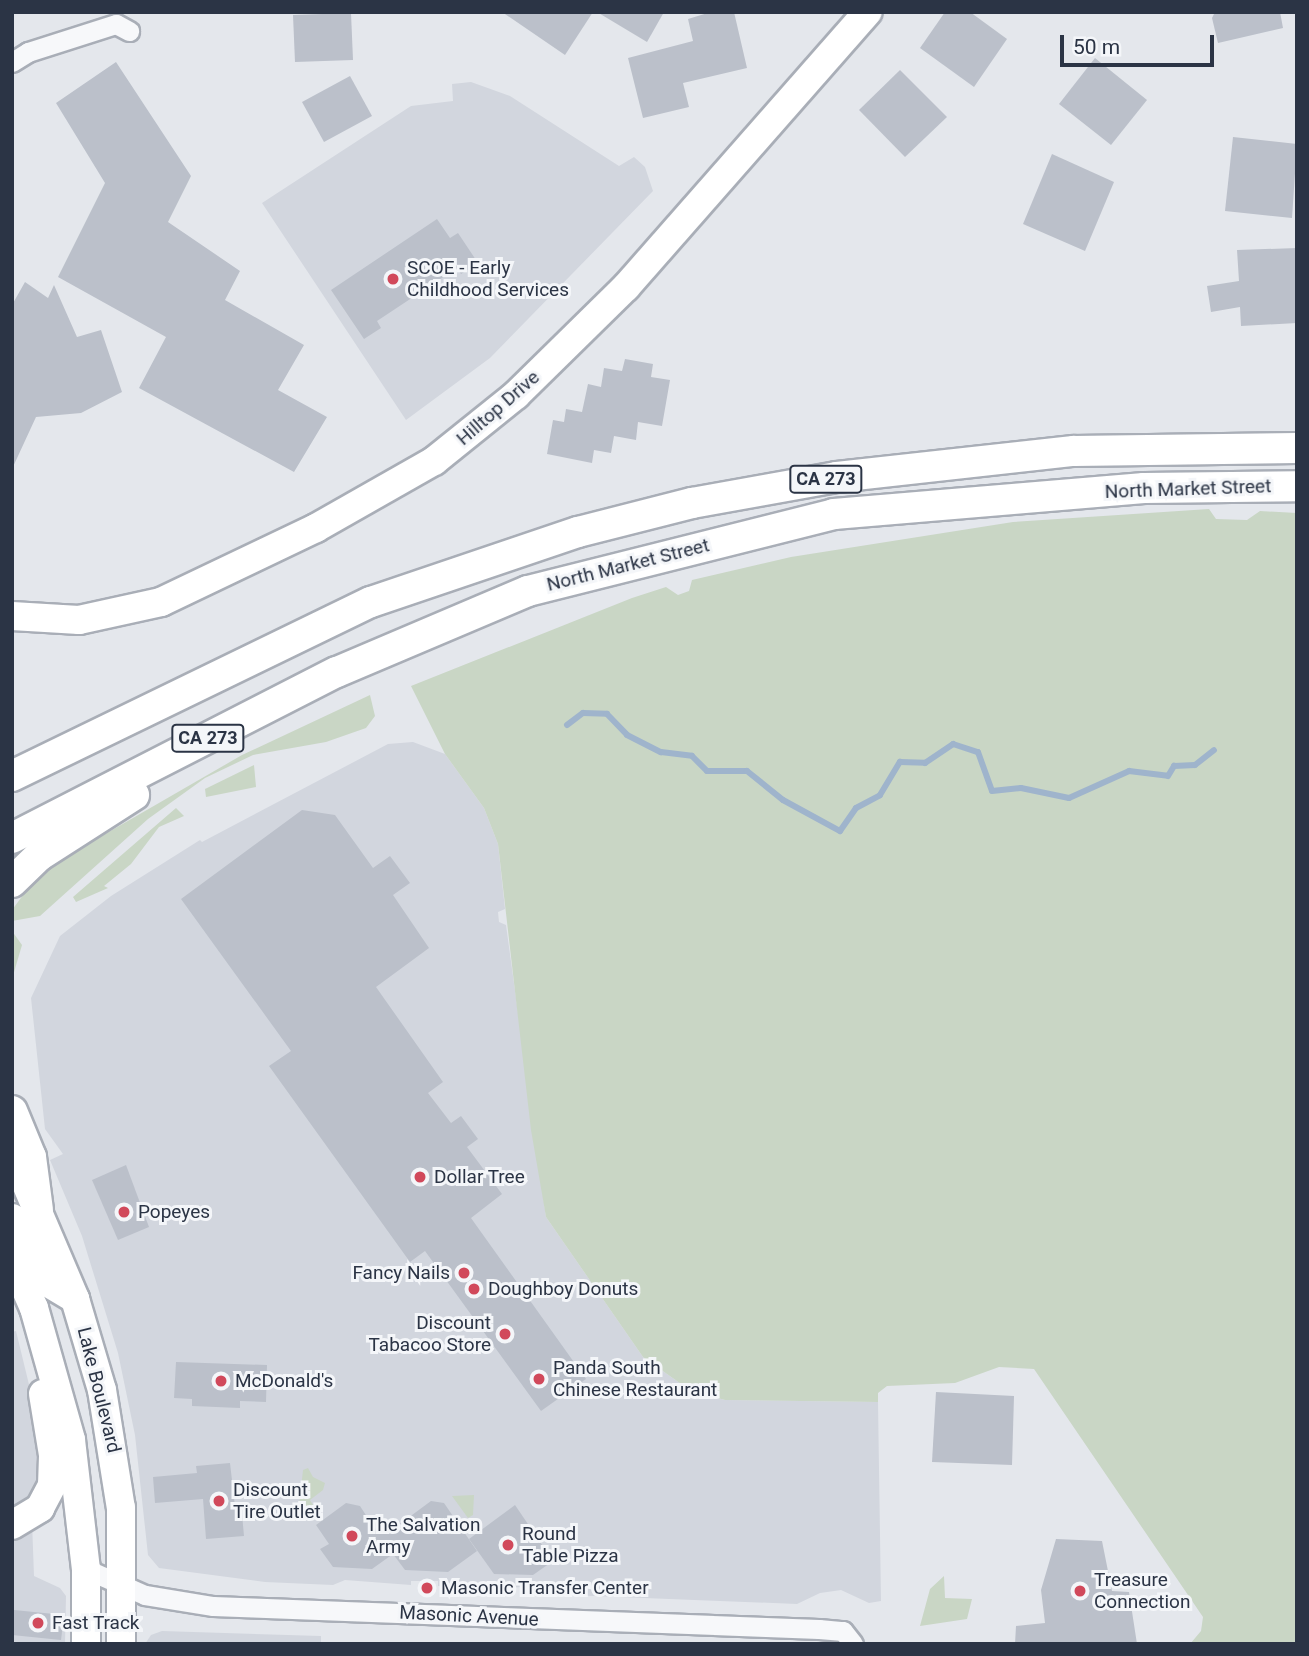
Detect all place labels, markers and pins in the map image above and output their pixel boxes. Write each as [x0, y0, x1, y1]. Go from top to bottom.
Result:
place label: SCOE - Early Childhood Services [407, 257, 569, 301]
marker: SCOE - Early Childhood Services [385, 271, 401, 287]
place label: Dollar Tree [434, 1166, 525, 1188]
marker: Dollar Tree [412, 1169, 428, 1185]
place label: Popeyes [138, 1201, 210, 1223]
marker: Popeyes [116, 1204, 132, 1220]
place label: Fancy Nails [352, 1262, 450, 1284]
marker: Fancy Nails [456, 1265, 472, 1281]
place label: Doughboy Donuts [488, 1278, 638, 1300]
marker: Doughboy Donuts [466, 1281, 482, 1297]
place label: Discount Tabacoo Store [369, 1312, 491, 1356]
marker: Discount Tabacoo Store [497, 1326, 513, 1342]
place label: Panda South Chinese Restaurant [553, 1357, 717, 1401]
place label: McDonald's [235, 1370, 333, 1392]
marker: Panda South Chinese Restaurant [531, 1371, 547, 1387]
marker: McDonald's [213, 1373, 229, 1389]
place label: Discount Tire Outlet [233, 1479, 321, 1523]
marker: Discount Tire Outlet [211, 1493, 227, 1509]
place label: The Salvation Army [366, 1514, 480, 1558]
place label: Round Table Pizza [522, 1523, 618, 1567]
marker: The Salvation Army [344, 1528, 360, 1544]
marker: Round Table Pizza [500, 1537, 516, 1553]
place label: Treasure Connection [1094, 1569, 1190, 1613]
place label: Masonic Transfer Center [441, 1577, 649, 1599]
marker: Masonic Transfer Center [419, 1580, 435, 1596]
marker: Treasure Connection [1072, 1583, 1088, 1599]
place label: Fast Track [52, 1612, 140, 1634]
marker: Fast Track [30, 1615, 46, 1631]

